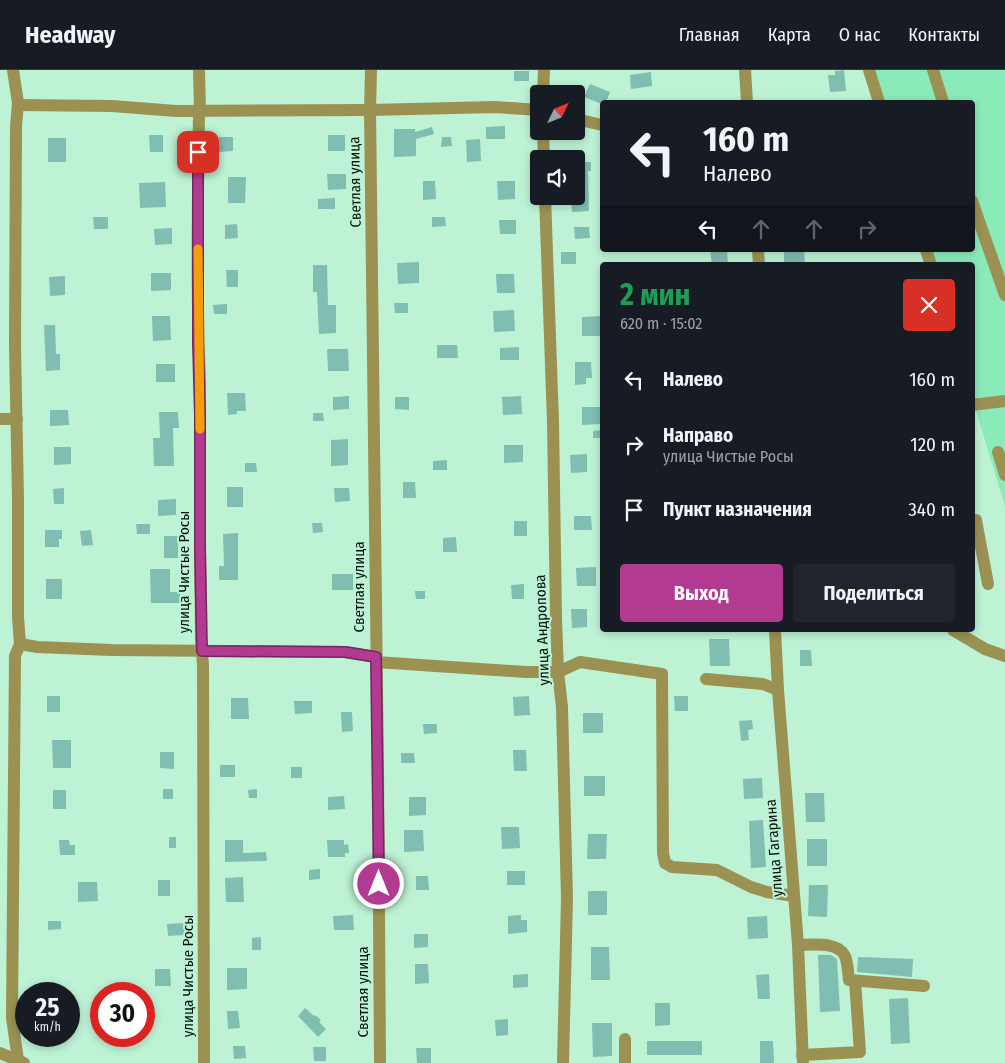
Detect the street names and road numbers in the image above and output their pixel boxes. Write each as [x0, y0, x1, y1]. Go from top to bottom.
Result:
street label: Светлая улица [345, 136, 365, 228]
street label: улица Чистые Росы [175, 511, 193, 633]
street label: Светлая улица [350, 542, 368, 632]
street label: улица Андропова [531, 574, 553, 686]
street label: улица Гагарина [762, 799, 786, 897]
street label: улица Чистые Росы [179, 915, 197, 1037]
street label: Светлая улица [354, 947, 372, 1037]

